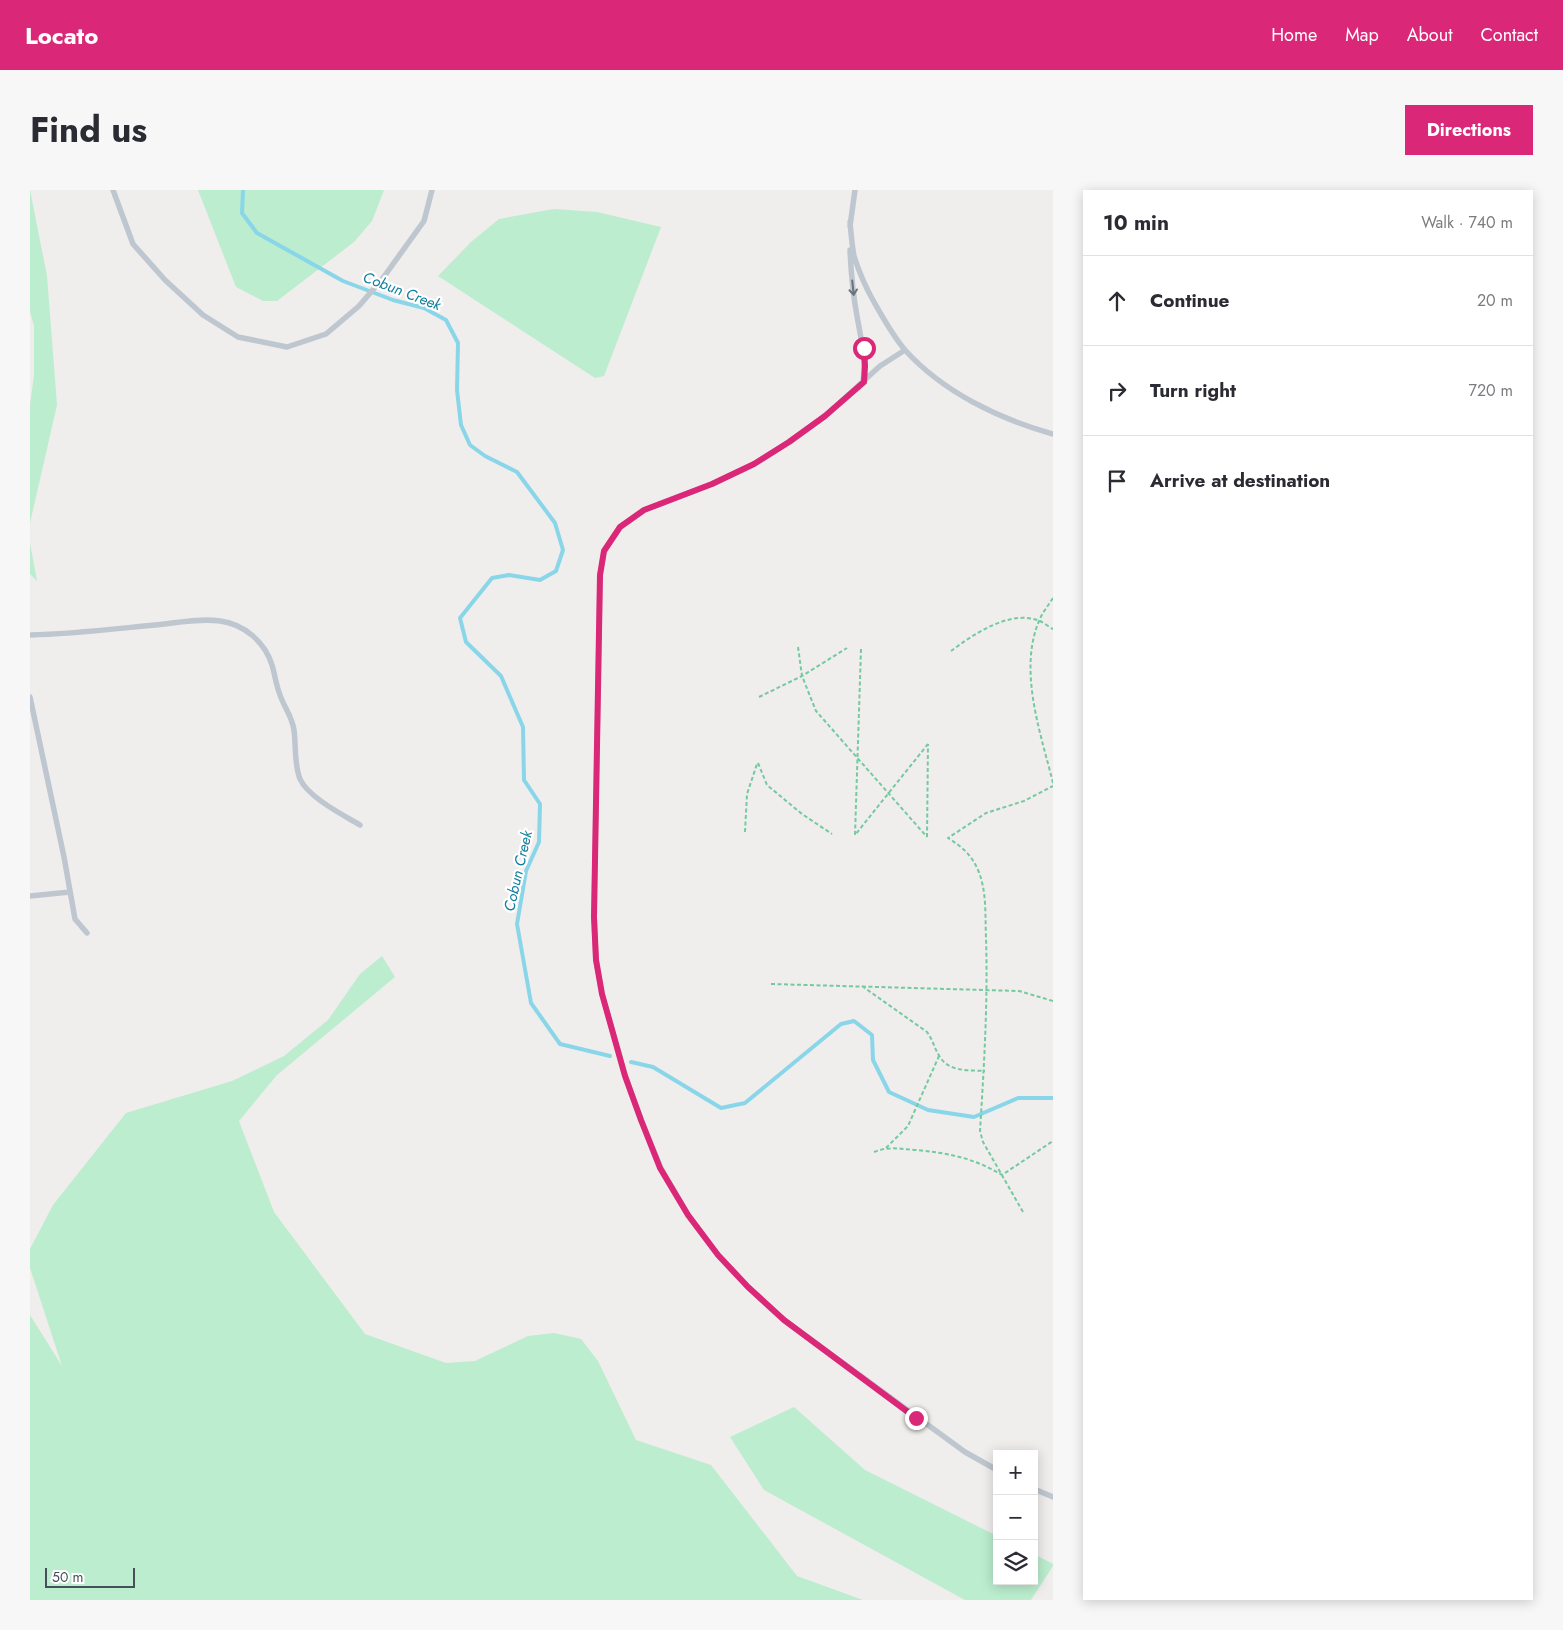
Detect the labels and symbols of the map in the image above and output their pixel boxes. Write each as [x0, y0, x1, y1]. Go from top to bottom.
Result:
water label: Cobun Creek [360, 266, 445, 316]
one-way arrow [848, 280, 858, 296]
route start [853, 337, 876, 360]
water label: Cobun Creek [498, 828, 538, 913]
route end [905, 1407, 928, 1430]
scale bar [45, 1565, 135, 1588]

